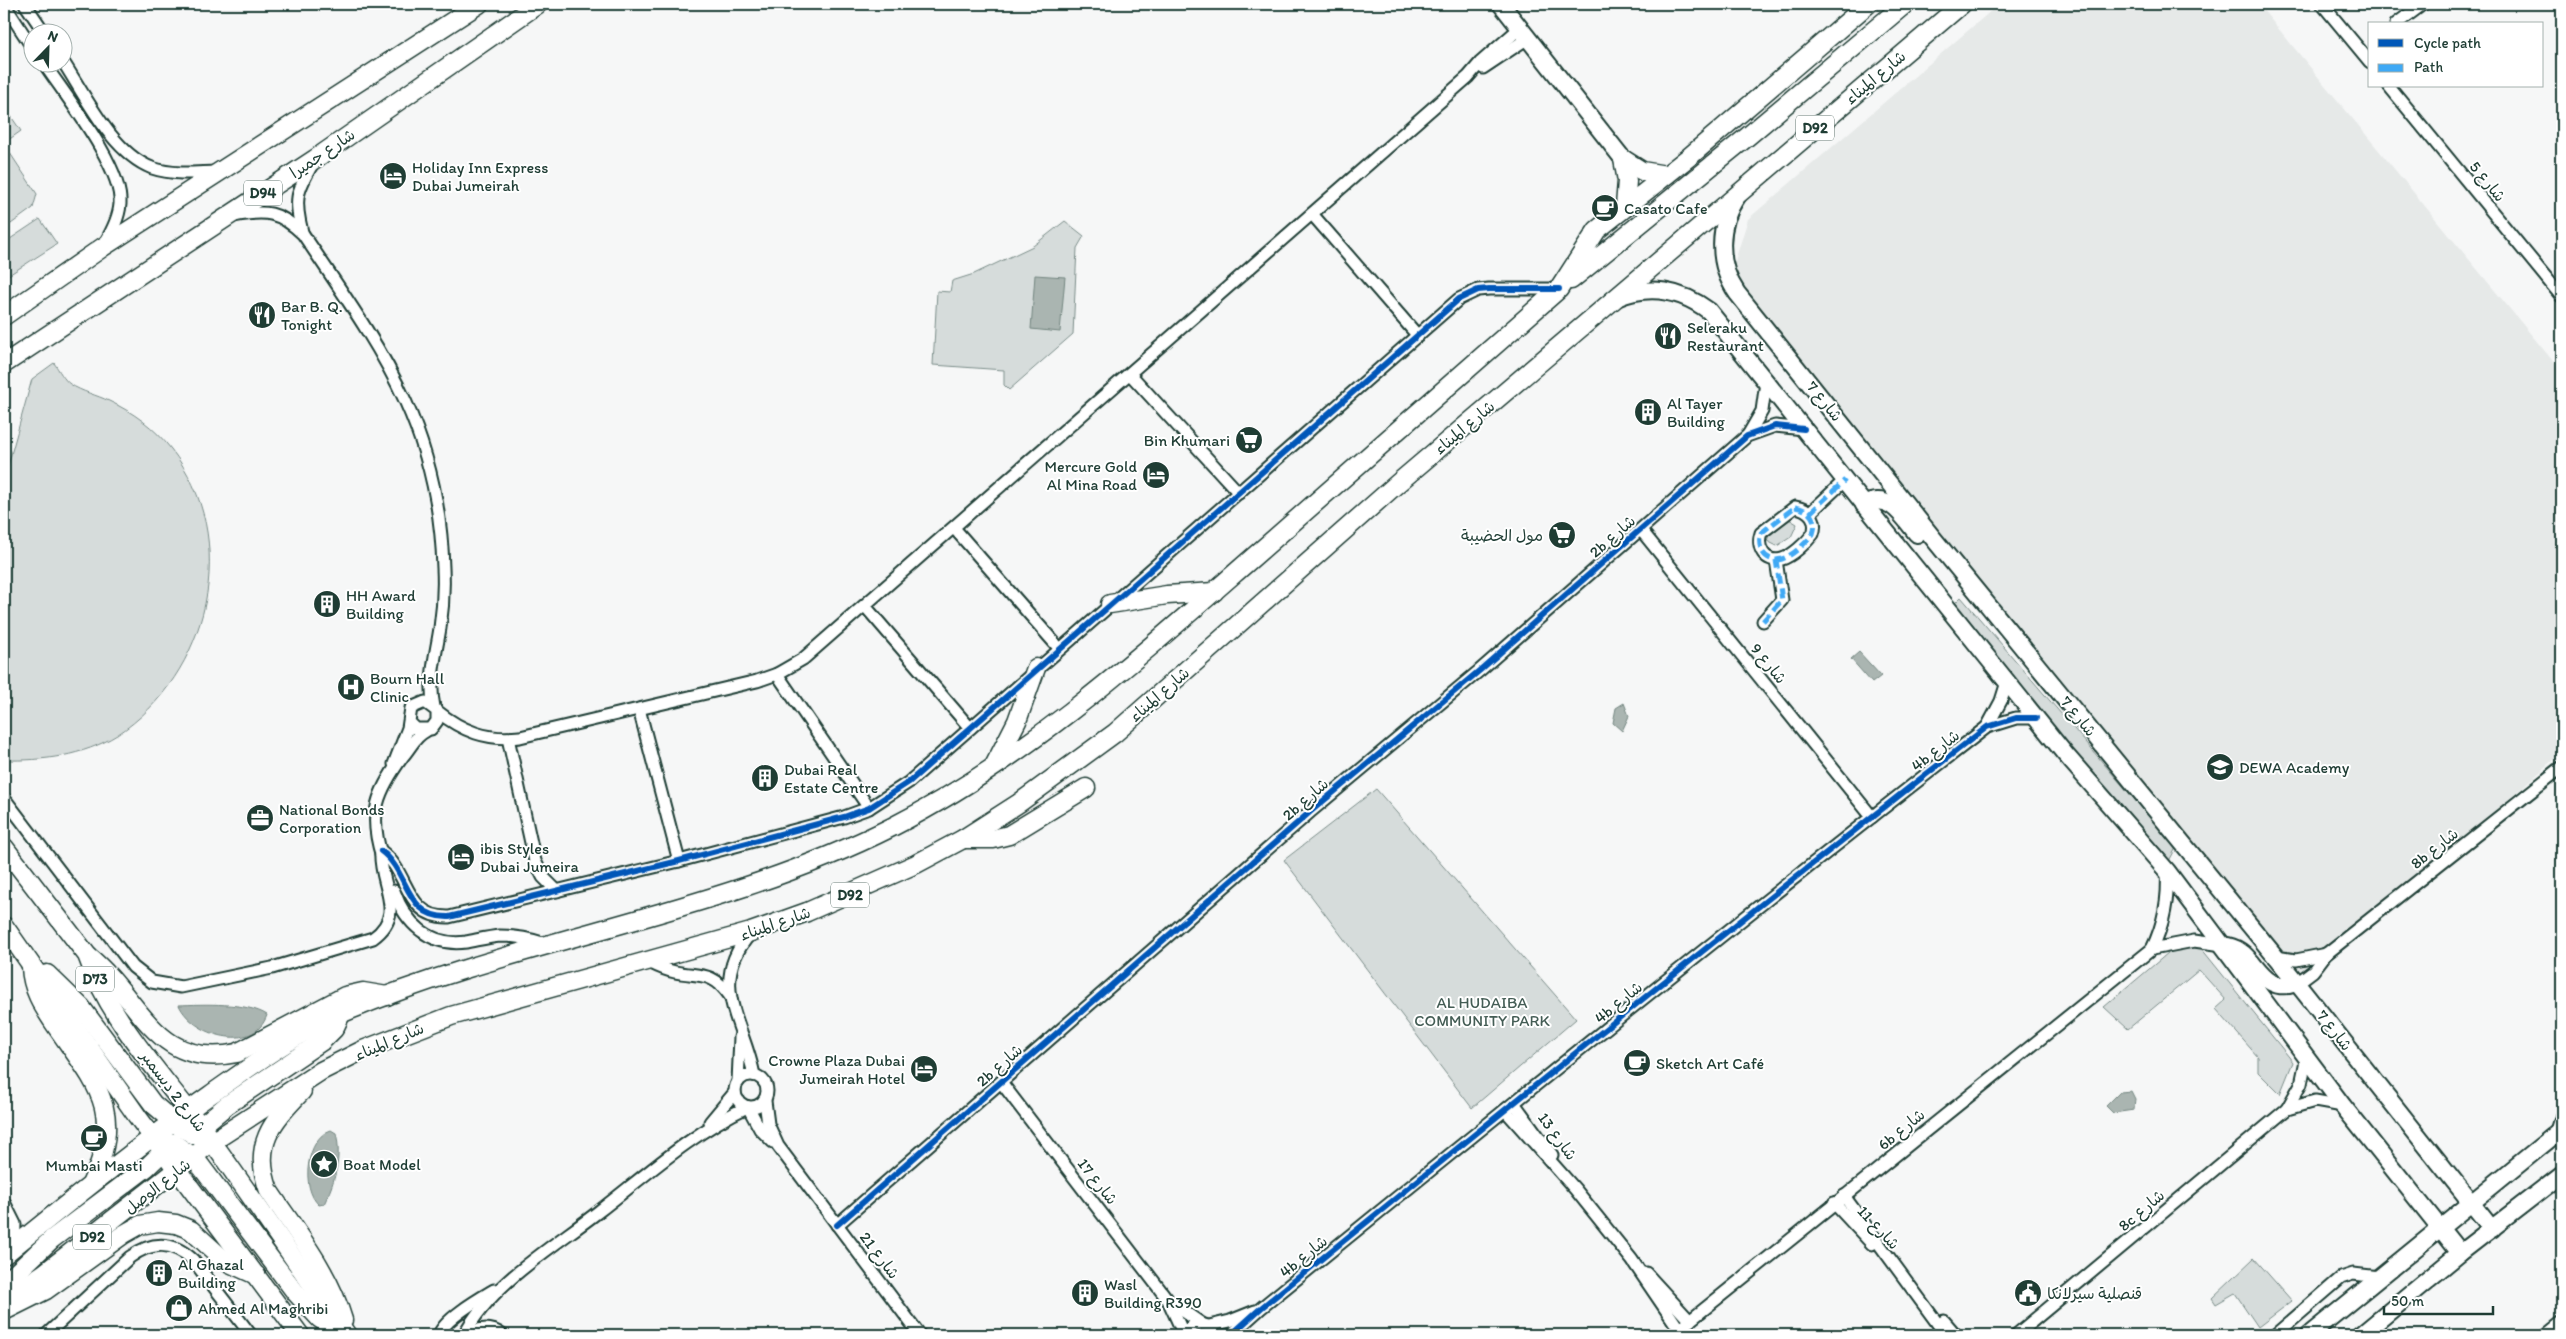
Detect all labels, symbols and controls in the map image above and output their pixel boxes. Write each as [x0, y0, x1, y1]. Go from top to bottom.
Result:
north arrow [22, 22, 72, 72]
legend [2368, 22, 2544, 88]
text: N [45, 27, 61, 46]
text: Cycle path [2414, 34, 2481, 52]
street label: شارع الميناء [1841, 46, 1911, 110]
text: Path [2414, 58, 2443, 76]
road number: D92 [1796, 116, 1834, 140]
street label: شارع جميرا [286, 125, 360, 184]
street label: شارع 5 [2464, 157, 2510, 207]
place label: Holiday Inn Express Dubai Jumeirah [412, 158, 548, 195]
hotel icon: Holiday Inn Express Dubai Jumeirah [378, 161, 408, 191]
road number: D94 [244, 180, 282, 206]
cafe icon: Casato Cafe [1590, 193, 1620, 223]
place label: Casato Cafe [1624, 199, 1708, 218]
place label: Bar B. Q. Tonight [281, 297, 343, 334]
restaurant icon: Bar B. Q. Tonight [247, 300, 277, 330]
place label: Seleraku Restaurant [1687, 318, 1764, 355]
restaurant icon: Seleraku Restaurant [1653, 321, 1683, 351]
street label: شارع 7 [1801, 377, 1847, 426]
place label: Al Tayer Building [1667, 394, 1726, 431]
street label: شارع الميناء [1430, 396, 1500, 460]
building icon: Al Tayer Building [1633, 397, 1663, 427]
supermarket icon: Bin Khumari [1234, 425, 1264, 455]
place label: Bin Khumari [1144, 431, 1230, 450]
place label: Mercure Gold Al Mina Road [1044, 457, 1137, 494]
hotel icon: Mercure Gold Al Mina Road [1141, 460, 1171, 490]
street label: 2b شارع [1585, 511, 1641, 563]
supermarket icon: مول الحضيبة [1547, 520, 1577, 550]
place label: مول الحضيبة [1461, 526, 1543, 546]
place label: HH Award Building [346, 586, 416, 623]
building icon: HH Award Building [312, 589, 342, 619]
street label: شارع 9 [1745, 639, 1791, 689]
street label: شارع الميناء [1125, 663, 1195, 727]
place label: Bourn Hall Clinic [370, 669, 445, 706]
hospital icon: Bourn Hall Clinic [336, 672, 366, 702]
street label: شارع 7 [2055, 692, 2101, 741]
street label: 4b شارع [1907, 726, 1965, 777]
school or university icon: DEWA Academy [2205, 752, 2235, 782]
place label: DEWA Academy [2239, 758, 2350, 777]
place label: Dubai Real Estate Centre [784, 760, 879, 797]
building icon: Dubai Real Estate Centre [750, 763, 780, 793]
street label: 2b شارع [1278, 774, 1334, 826]
place label: National Bonds Corporation [279, 800, 385, 837]
office icon: National Bonds Corporation [245, 803, 275, 833]
street label: 8b شارع [2407, 824, 2463, 874]
place label: ibis Styles Dubai Jumeira [480, 839, 579, 876]
hotel icon: ibis Styles Dubai Jumeira [446, 842, 476, 872]
road number: D92 [831, 882, 869, 908]
street label: شارع الميناء [737, 903, 814, 946]
road number: D73 [76, 966, 114, 992]
street label: 4b شارع [1591, 977, 1647, 1029]
park label: AL HUDAIBA COMMUNITY PARK [1414, 993, 1550, 1030]
street label: شارع 7 [2311, 1006, 2356, 1056]
street label: شارع الميناء [352, 1018, 428, 1066]
street label: 2b شارع [972, 1040, 1028, 1092]
street label: شارع 2 ديسمبر [134, 1045, 210, 1137]
cafe icon: Sketch Art Café [1622, 1048, 1652, 1078]
place label: Crowne Plaza Dubai Jumeirah Hotel [768, 1051, 905, 1088]
hotel icon: Crowne Plaza Dubai Jumeirah Hotel [909, 1054, 939, 1084]
place label: Sketch Art Café [1656, 1054, 1764, 1073]
street label: 6b شارع [1874, 1105, 1930, 1156]
street label: شارع 13 [1532, 1109, 1581, 1165]
cafe icon: Mumbai Masti [79, 1123, 109, 1153]
place icon: Boat Model [309, 1149, 339, 1179]
street label: شارع 17 [1072, 1154, 1122, 1210]
street label: شارع الوصل [120, 1155, 195, 1220]
place label: Boat Model [343, 1155, 421, 1174]
place label: Mumbai Masti [46, 1156, 142, 1175]
street label: 8c شارع [2114, 1186, 2170, 1237]
street label: شارع 11 [1852, 1201, 1904, 1255]
road number: D92 [73, 1224, 111, 1250]
street label: شارع 21 [854, 1228, 903, 1284]
street label: 4b شارع [1276, 1231, 1332, 1283]
place label: Al Ghazal Building [178, 1255, 244, 1292]
building icon: Al Ghazal Building [144, 1258, 174, 1288]
place label: Wasl Building R390 [1104, 1275, 1202, 1312]
building icon: Wasl Building R390 [1070, 1278, 1100, 1308]
public building icon: قنصلية سيرلانكا [2013, 1278, 2043, 1308]
place label: قنصلية سيرلانكا [2047, 1284, 2142, 1303]
scale bar [2384, 1284, 2492, 1316]
text: 50 m [2391, 1292, 2424, 1310]
shop icon: Ahmed Al Maghribi [164, 1293, 194, 1323]
place label: Ahmed Al Maghribi [198, 1299, 328, 1318]

